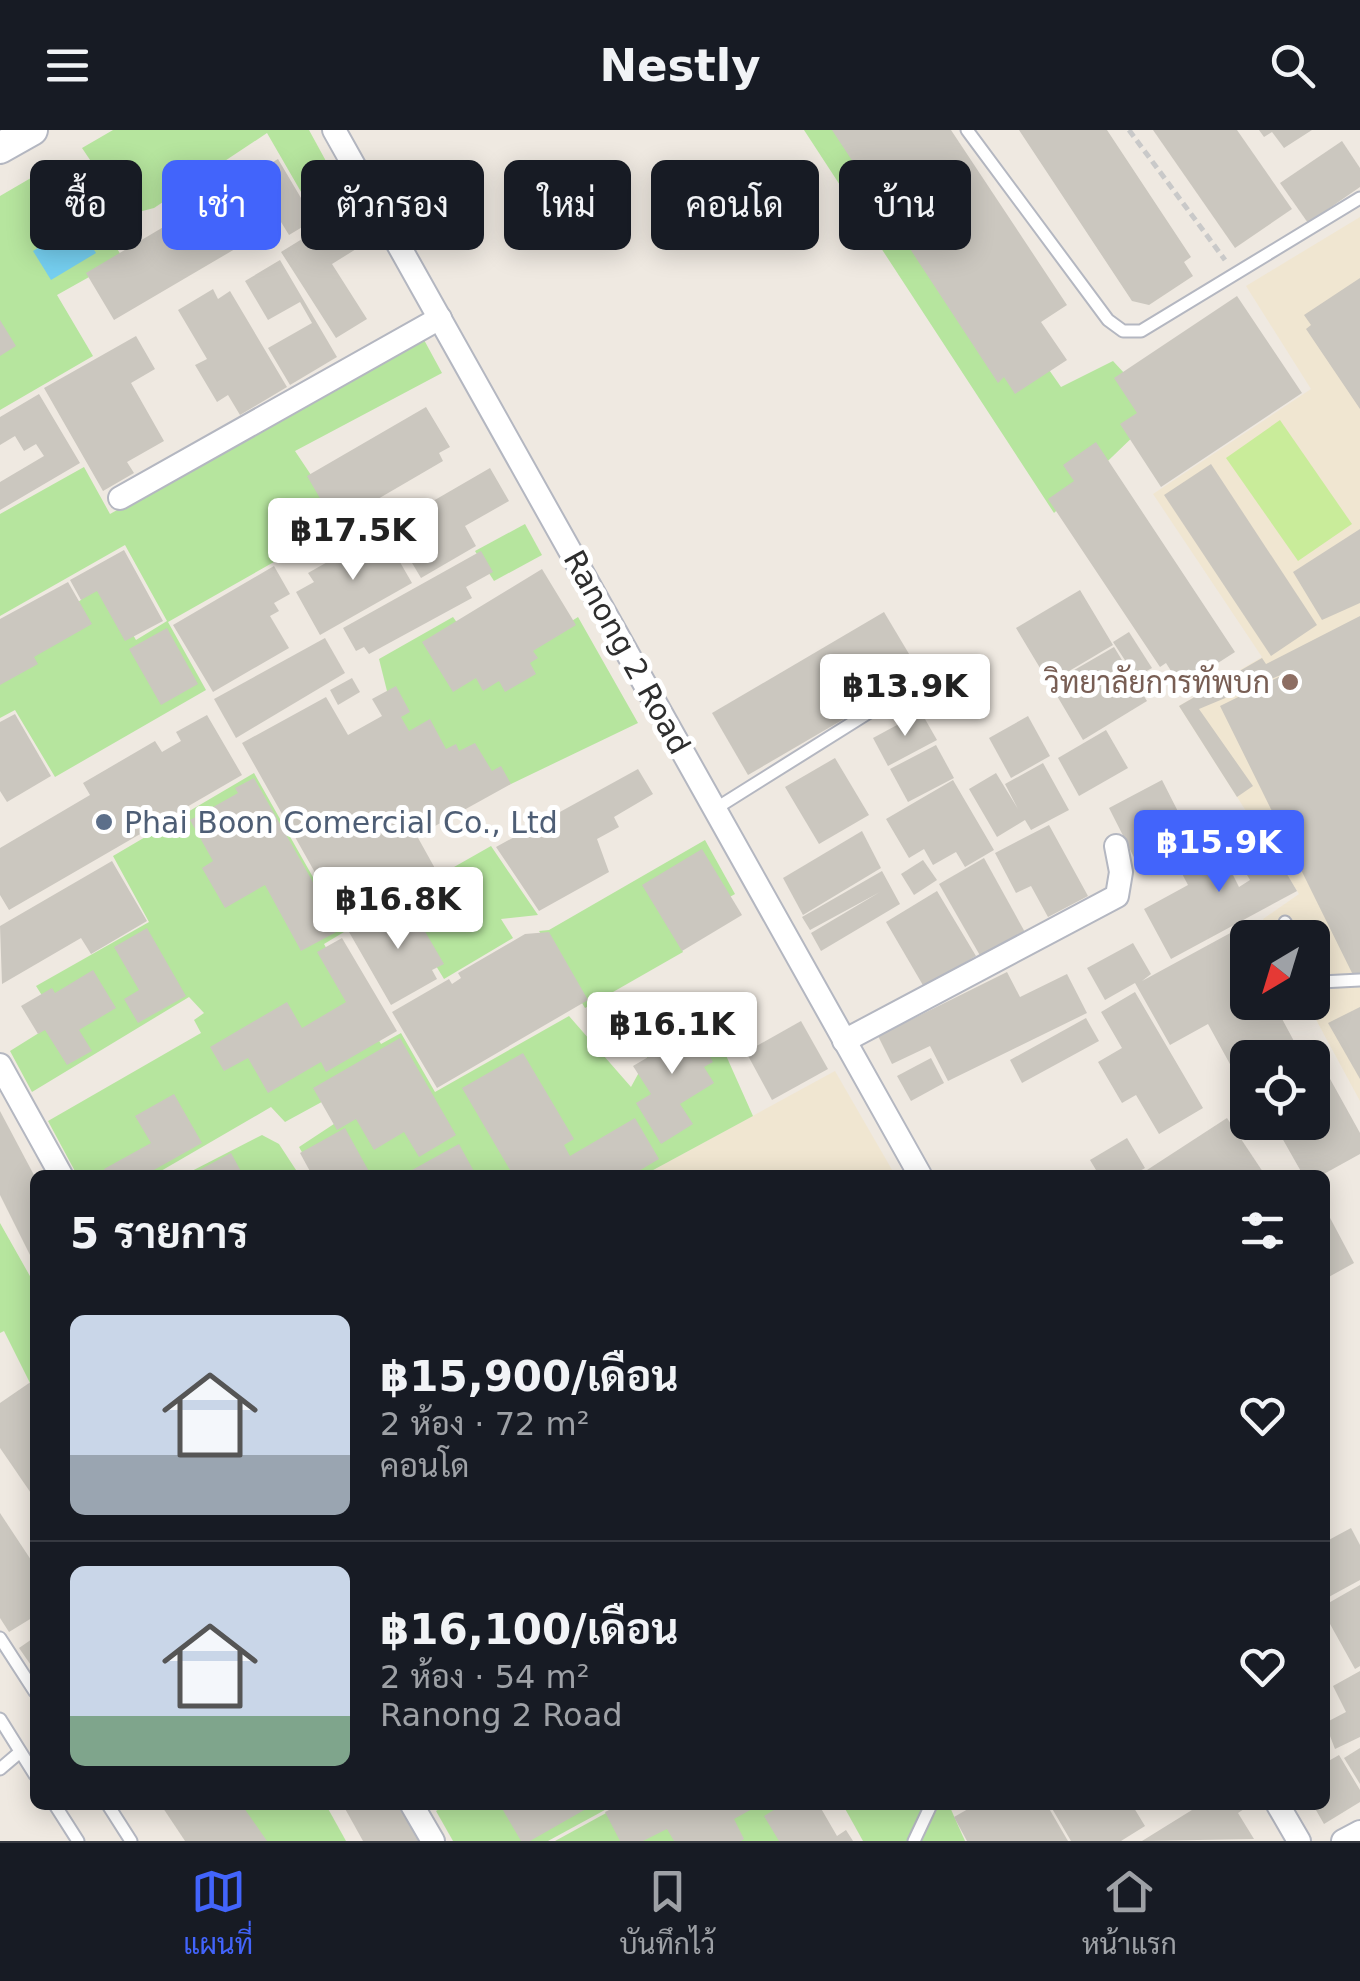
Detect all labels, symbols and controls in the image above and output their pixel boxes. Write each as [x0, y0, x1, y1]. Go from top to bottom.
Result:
icon: menu [40, 38, 95, 93]
icon: search [1265, 38, 1320, 93]
text: Nestly [599, 39, 761, 92]
chip: ซื้อ [30, 160, 142, 250]
chip: เช่า [162, 160, 281, 250]
chip: ตัวกรอง [301, 160, 484, 250]
chip: ใหม่ [504, 160, 631, 250]
chip: คอนโด [651, 160, 819, 250]
chip: บ้าน [839, 160, 971, 250]
pin: ฿17.5K [272, 498, 434, 583]
text: ฿17.5K [290, 511, 416, 549]
street label: Ranong 2 Road [557, 544, 697, 760]
pin: ฿13.9K [824, 654, 986, 739]
place label: วิทยาลัยการทัพบก [1043, 664, 1270, 700]
text: ฿13.9K [842, 667, 968, 705]
marker: วิทยาลัยการทัพบก [1279, 671, 1301, 693]
place label: Phai Boon Comercial Co., Ltd [124, 805, 558, 840]
pin: ฿15.9K [1138, 810, 1300, 895]
marker: Phai Boon Comercial Co., Ltd [93, 811, 115, 833]
text: ฿15.9K [1156, 823, 1282, 861]
pin: ฿16.8K [317, 867, 479, 952]
text: ฿16.8K [335, 880, 461, 918]
north arrow [1230, 920, 1330, 1020]
map controls [1230, 920, 1330, 1140]
pin: ฿16.1K [591, 992, 753, 1077]
text: ฿16.1K [609, 1005, 735, 1043]
button: locate [1230, 1040, 1330, 1140]
icon: filters [1235, 1203, 1290, 1258]
text: 5 รายการ [70, 1209, 248, 1258]
text: ฿15,900/เดือน [380, 1352, 679, 1401]
icon: home [150, 1355, 270, 1475]
icon: heart [1235, 1388, 1290, 1443]
text: 2 ห้อง · 72 m² [380, 1405, 590, 1443]
text: คอนโด [380, 1447, 470, 1485]
text: ฿16,100/เดือน [380, 1605, 679, 1654]
icon: home [150, 1606, 270, 1726]
icon: heart [1235, 1639, 1290, 1694]
text: 2 ห้อง · 54 m² [380, 1658, 590, 1696]
text: Ranong 2 Road [380, 1696, 623, 1734]
tab: แผนที่ [183, 1864, 253, 1961]
tab: บันทึกไว้ [620, 1864, 715, 1961]
tab: หน้าแรก [1082, 1864, 1177, 1961]

